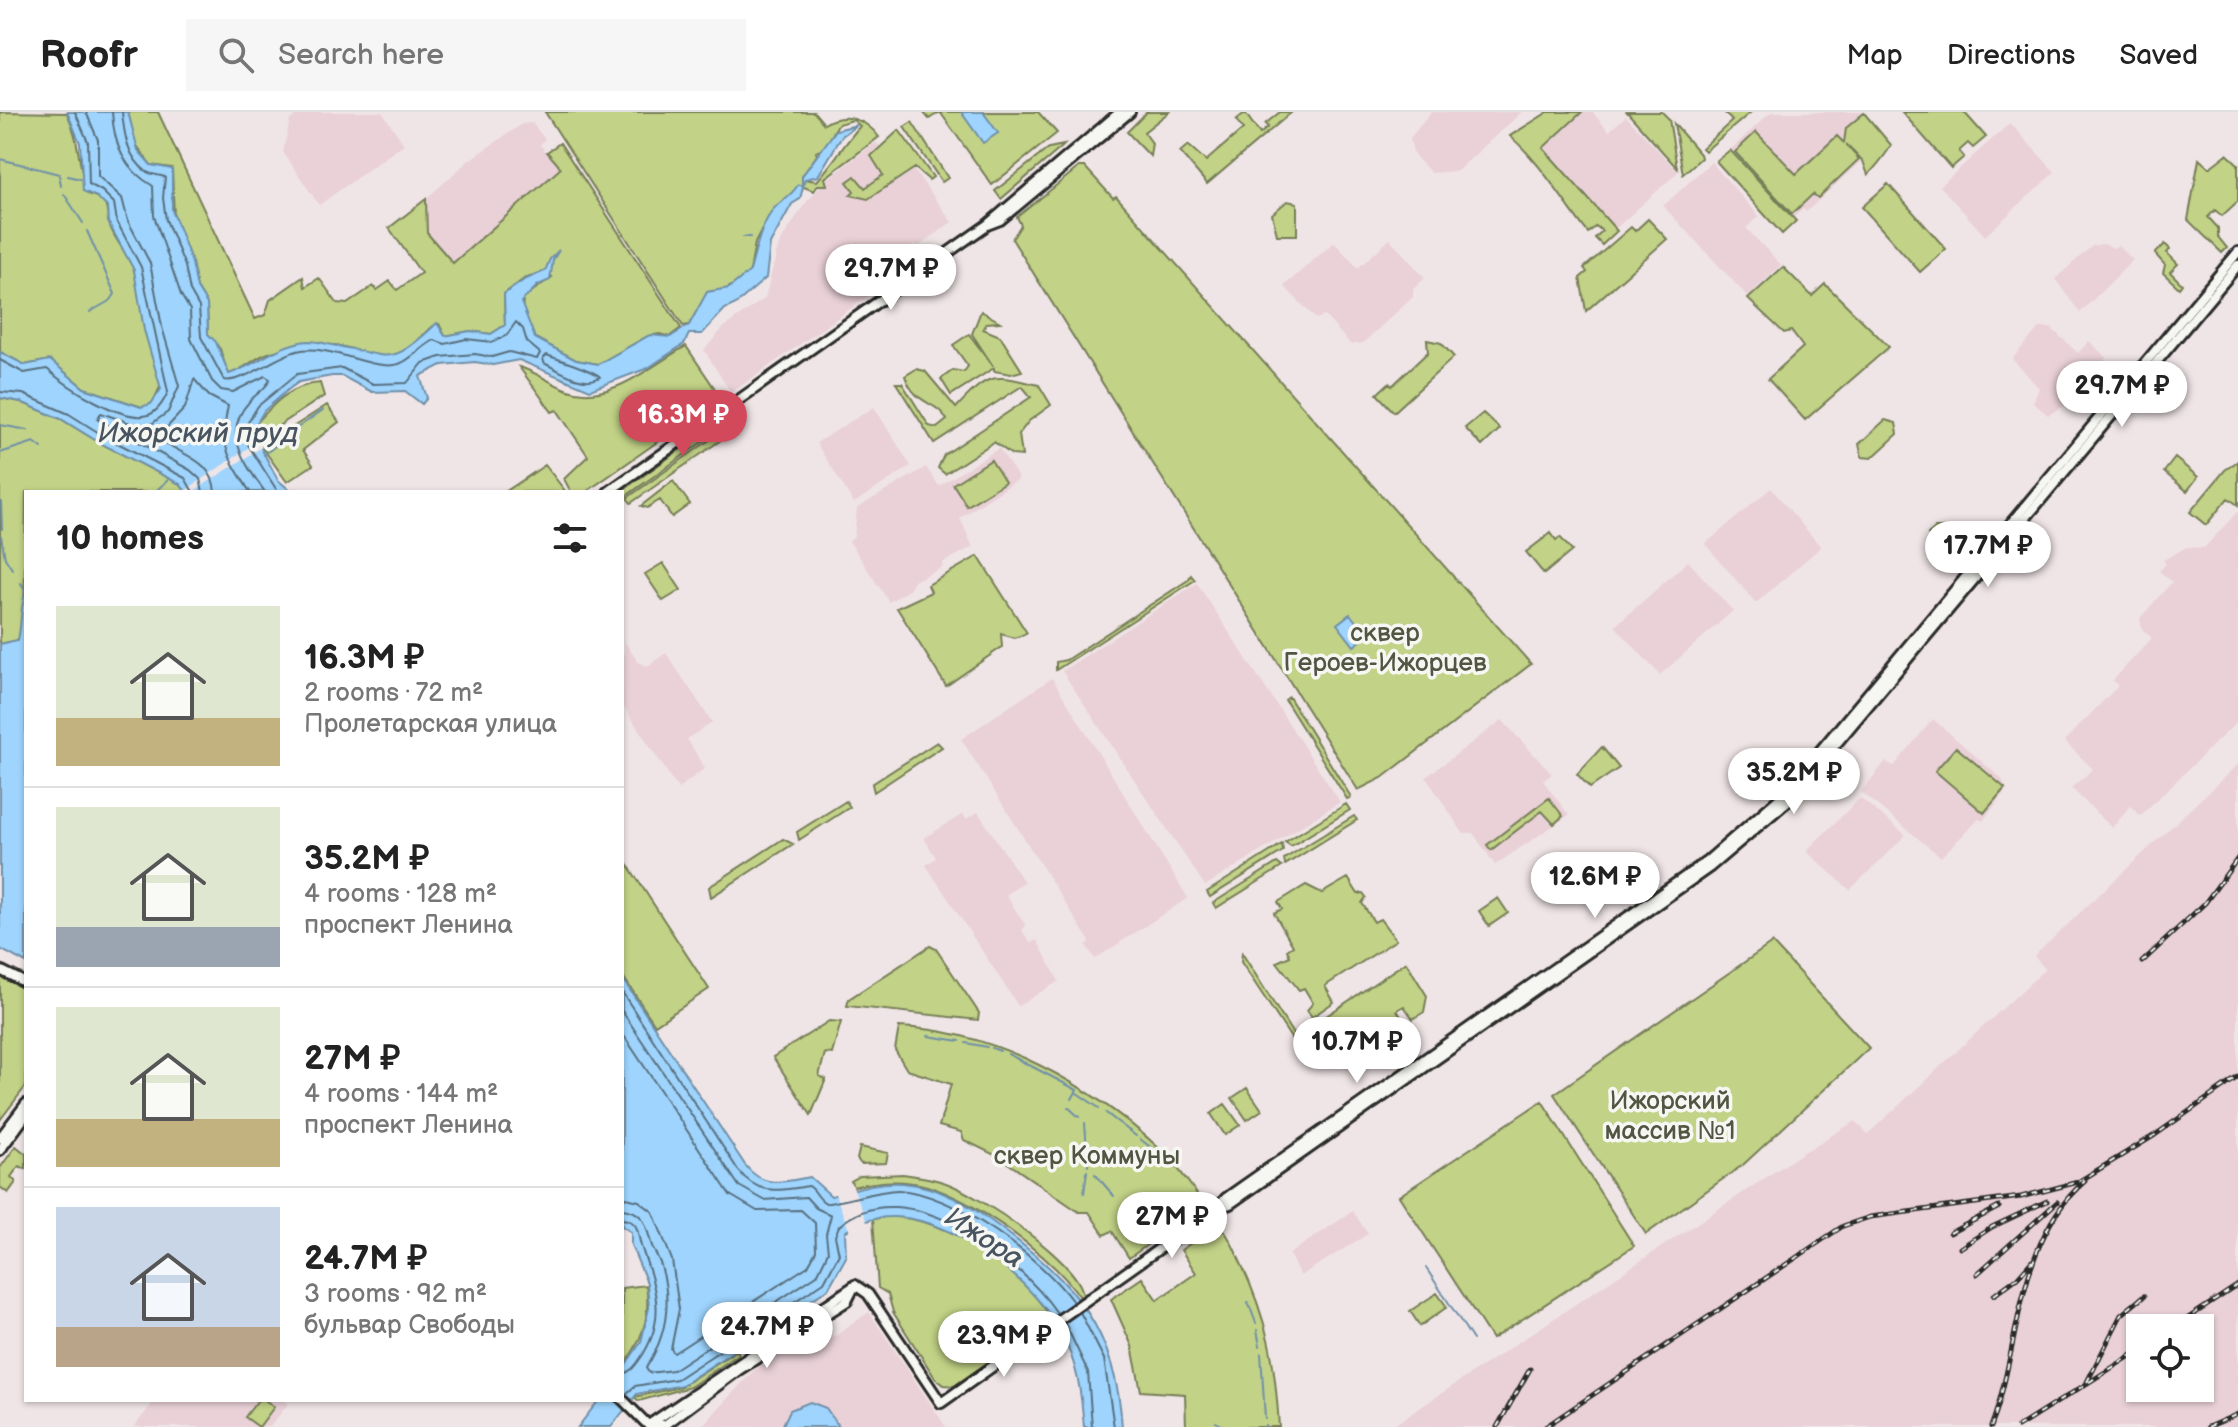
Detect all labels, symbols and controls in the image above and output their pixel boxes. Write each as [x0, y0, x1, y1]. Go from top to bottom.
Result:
search box [186, 19, 746, 91]
text: Roofr [40, 33, 138, 78]
icon: search [214, 33, 258, 77]
text: Search here [278, 37, 444, 73]
text: Map [1846, 39, 1903, 72]
text: Directions [1947, 39, 2075, 72]
text: Saved [2119, 39, 2198, 72]
pin: 29.7M ₽ [817, 244, 965, 312]
text: 29.7M ₽ [843, 254, 939, 285]
pin: 29.7M ₽ [2048, 361, 2196, 429]
text: 29.7M ₽ [2074, 371, 2170, 402]
pin: 16.3M ₽ [609, 390, 757, 458]
text: 16.3M ₽ [637, 400, 729, 431]
water label: Ижорский пруд [98, 417, 298, 450]
icon: filters [548, 516, 592, 560]
text: 10 homes [56, 518, 204, 559]
pin: 17.7M ₽ [1914, 521, 2062, 589]
text: 17.7M ₽ [1943, 531, 2033, 562]
park label: сквер Героев-Ижорцев [1283, 618, 1487, 679]
text: 16.3M ₽ [304, 637, 425, 678]
icon: home [120, 638, 216, 734]
text: 2 rooms · 72 m² [304, 678, 483, 709]
text: Пролетарская улица [304, 709, 557, 740]
pin: 35.2M ₽ [1720, 748, 1868, 816]
text: 35.2M ₽ [1746, 758, 1842, 789]
text: 35.2M ₽ [304, 838, 430, 879]
icon: home [120, 839, 216, 935]
pin: 12.6M ₽ [1521, 852, 1669, 920]
text: 12.6M ₽ [1549, 862, 1641, 893]
text: 4 rooms · 128 m² [304, 879, 497, 910]
text: проспект Ленина [304, 910, 513, 941]
pin: 10.7M ₽ [1283, 1017, 1431, 1085]
text: 10.7M ₽ [1311, 1027, 1403, 1058]
text: 27M ₽ [304, 1038, 401, 1079]
icon: home [120, 1039, 216, 1135]
text: 4 rooms · 144 m² [304, 1079, 498, 1110]
park label: Ижорский массив №1 [1604, 1086, 1736, 1147]
text: проспект Ленина [304, 1110, 513, 1141]
park label: сквер Коммуны [994, 1141, 1180, 1172]
pin: 27M ₽ [1116, 1192, 1228, 1260]
water label: Ижора [938, 1200, 1030, 1276]
text: 27M ₽ [1135, 1202, 1209, 1233]
text: 24.7M ₽ [304, 1238, 428, 1279]
icon: home [120, 1239, 216, 1335]
text: 3 rooms · 92 m² [304, 1279, 487, 1310]
pin: 24.7M ₽ [693, 1302, 841, 1370]
text: бульвар Свободы [304, 1310, 515, 1341]
pin: 23.9M ₽ [930, 1311, 1078, 1379]
text: 24.7M ₽ [720, 1312, 814, 1343]
map controls [2126, 1314, 2214, 1402]
button: locate [2126, 1314, 2214, 1402]
text: 23.9M ₽ [956, 1321, 1052, 1352]

